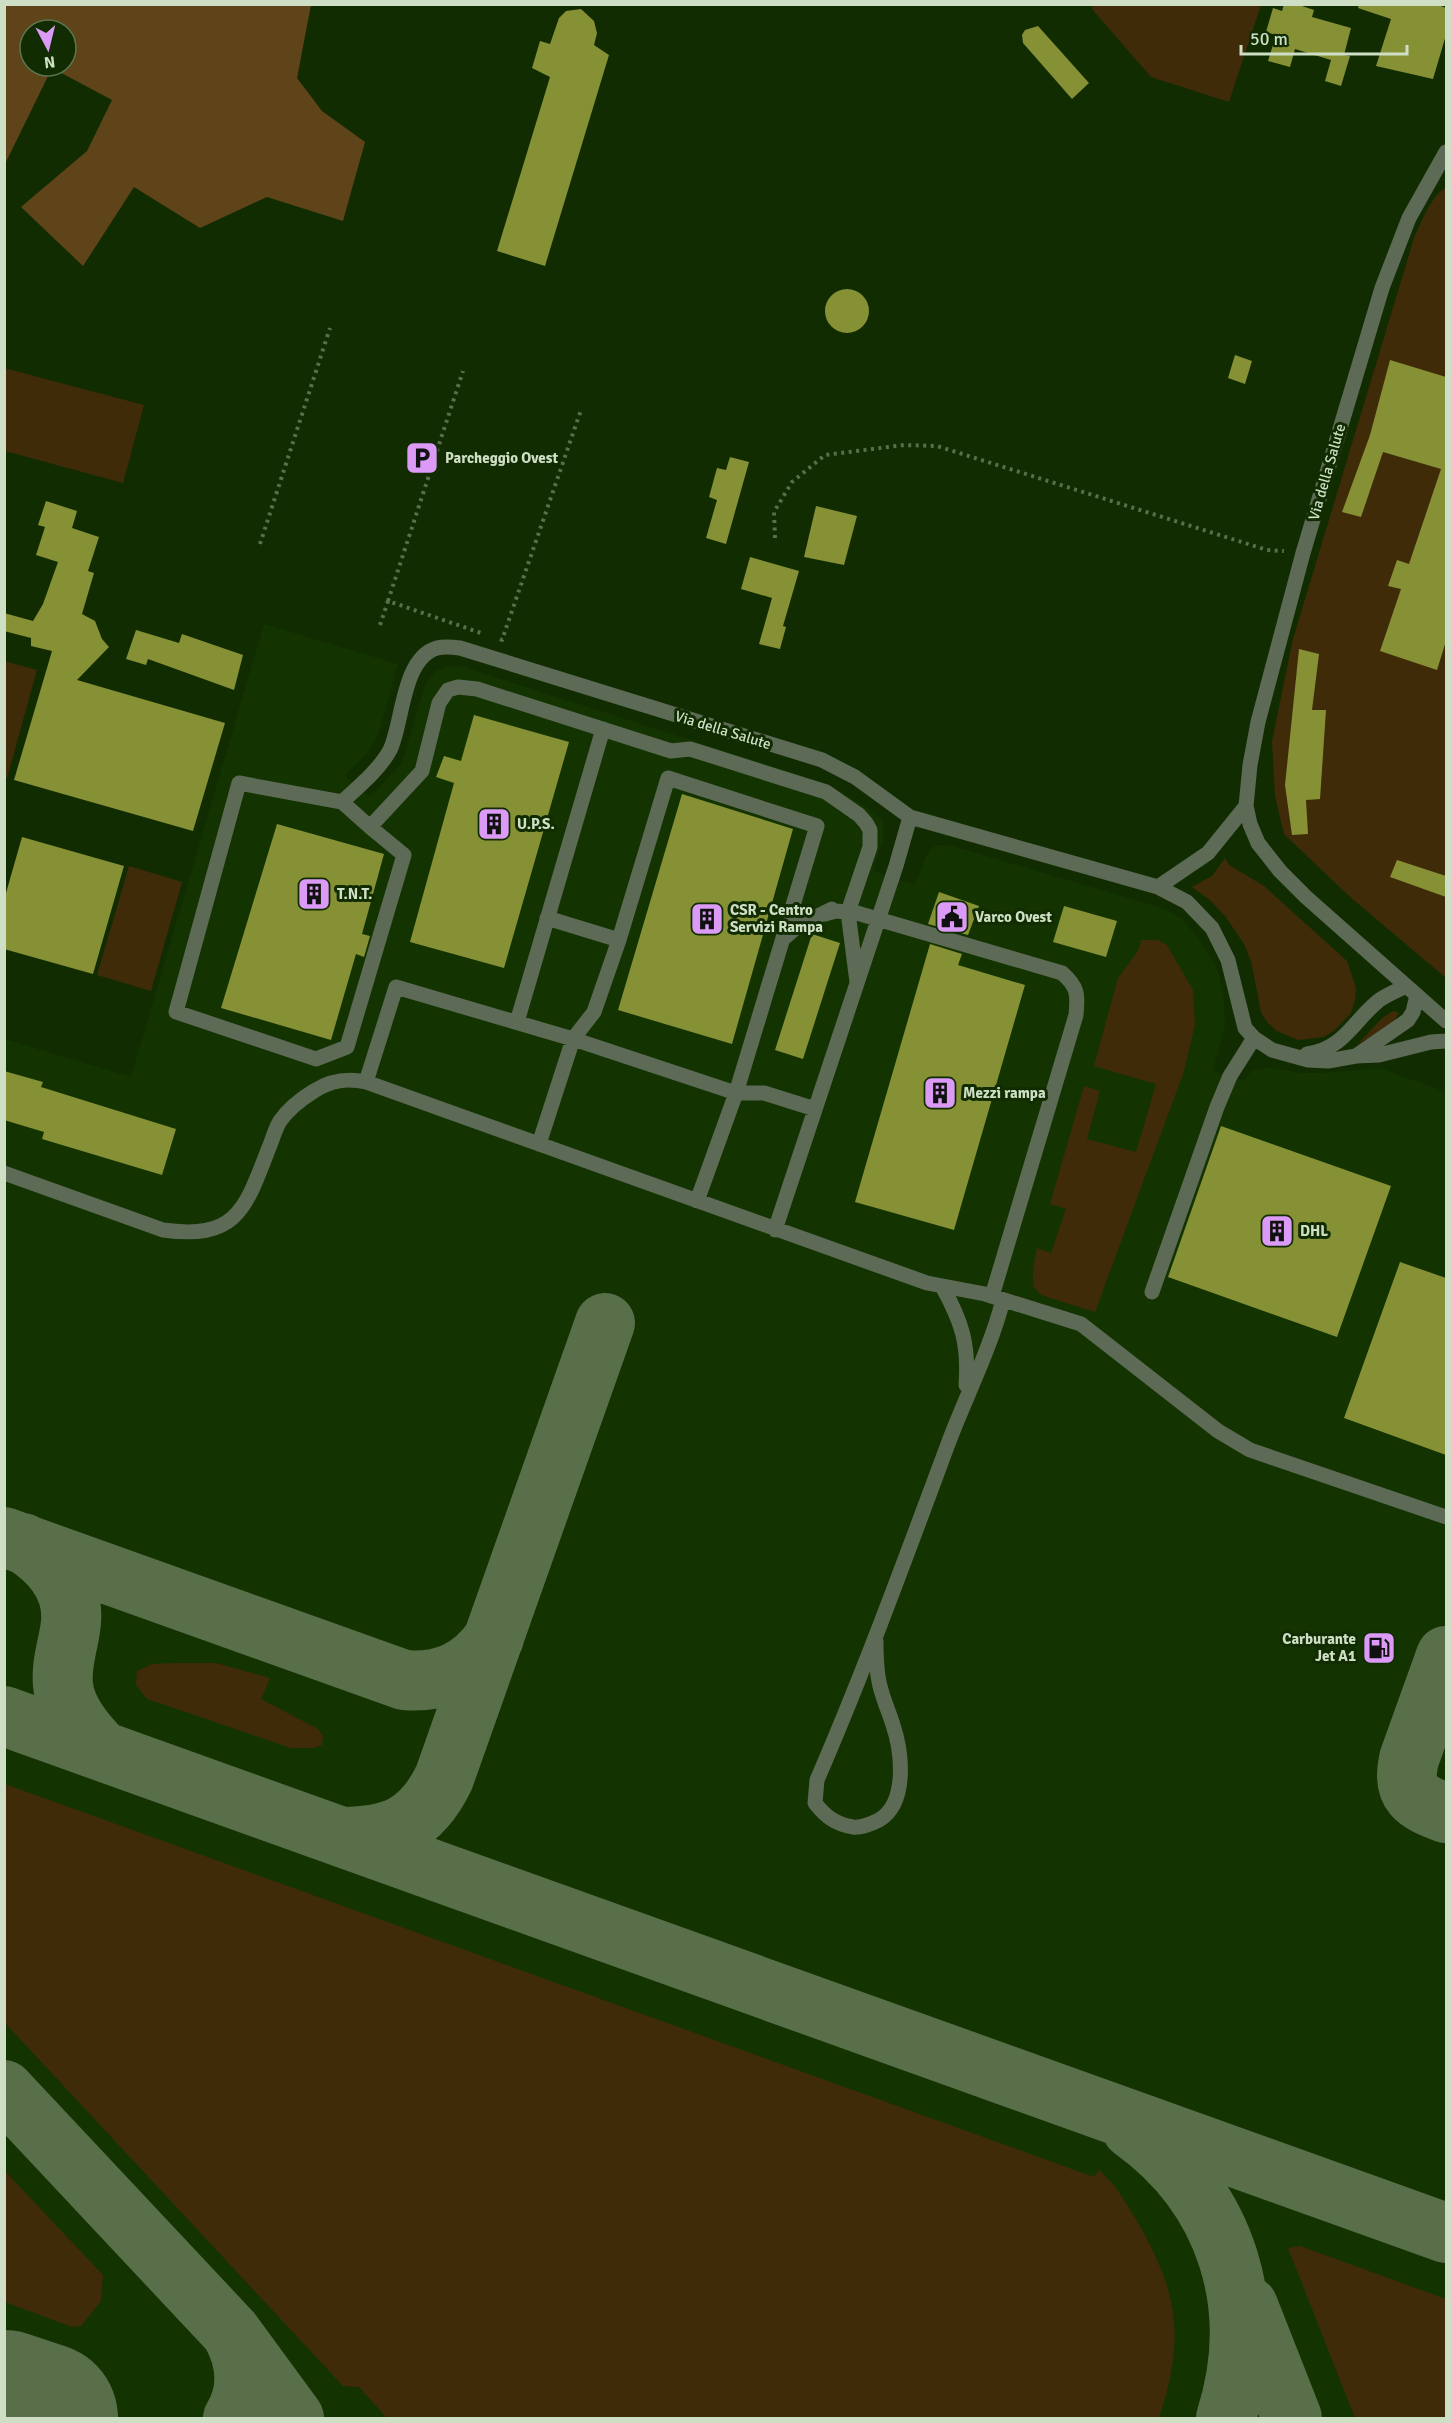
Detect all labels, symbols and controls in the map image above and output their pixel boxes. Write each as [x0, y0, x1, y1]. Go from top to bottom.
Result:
north arrow [18, 18, 78, 78]
scale bar [1241, 18, 1408, 56]
text: 50 m [1250, 28, 1288, 50]
text: N [43, 51, 56, 72]
street label: Via della Salute [1305, 422, 1349, 522]
parking icon: Parcheggio Ovest [404, 440, 440, 476]
place label: Parcheggio Ovest [445, 449, 558, 467]
street label: Via della Salute [673, 707, 773, 753]
building icon: U.P.S. [476, 806, 512, 842]
place label: U.P.S. [517, 815, 555, 833]
building icon: T.N.T. [296, 876, 332, 912]
place label: T.N.T. [337, 885, 372, 903]
public building icon: Varco Ovest [934, 899, 970, 935]
building icon: CSR - Centro Servizi Rampa [689, 901, 725, 937]
place label: CSR - Centro Servizi Rampa [730, 901, 823, 936]
place label: Varco Ovest [975, 908, 1052, 926]
building icon: Mezzi rampa [922, 1075, 958, 1111]
place label: Mezzi rampa [963, 1084, 1046, 1102]
building icon: DHL [1259, 1213, 1295, 1249]
place label: DHL [1300, 1222, 1328, 1240]
place label: Carburante Jet A1 [1282, 1630, 1356, 1665]
fuel station icon: Carburante Jet A1 [1361, 1630, 1397, 1666]

